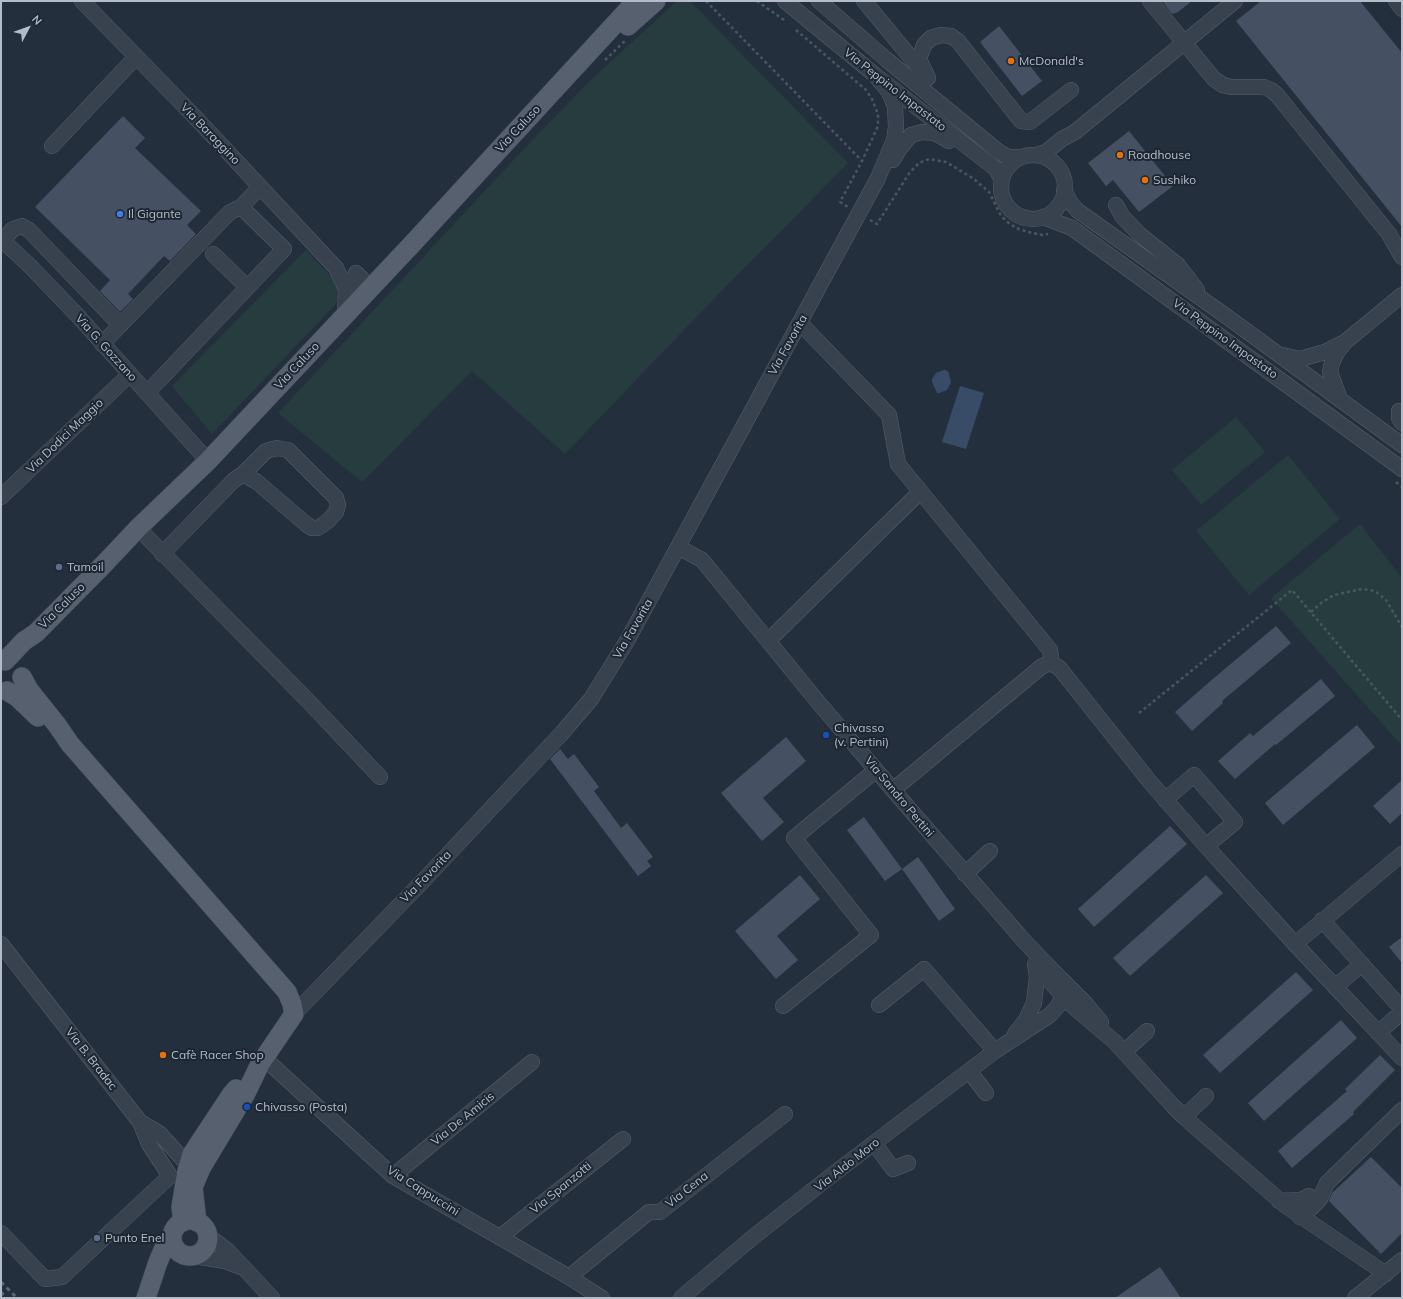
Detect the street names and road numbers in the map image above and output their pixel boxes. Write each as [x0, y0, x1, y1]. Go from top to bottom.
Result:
street label: Via Peppino Impastato [841, 45, 949, 135]
street label: Via Baraggino [177, 100, 243, 168]
street label: Via Caluso [492, 102, 544, 156]
street label: Via Peppino Impastato [1170, 296, 1280, 382]
street label: Via G. Gozzano [72, 312, 140, 384]
street label: Via Favorita [765, 312, 811, 378]
street label: Via Caluso [271, 339, 323, 393]
street label: Via Dodici Maggio [24, 396, 106, 476]
street label: Via Caluso [36, 580, 88, 632]
street label: Via Favorita [610, 596, 656, 662]
street label: Via Sandro Pertini [861, 754, 937, 840]
street label: Via Favorita [398, 848, 454, 906]
street label: Via B. Bradac [62, 1025, 120, 1093]
street label: Via De Amicis [428, 1089, 498, 1149]
street label: Via Aldo Moro [812, 1135, 882, 1195]
street label: Via Spanzotti [528, 1159, 594, 1217]
street label: Via Cappuccini [384, 1163, 462, 1219]
street label: Via Cena [663, 1169, 711, 1211]

